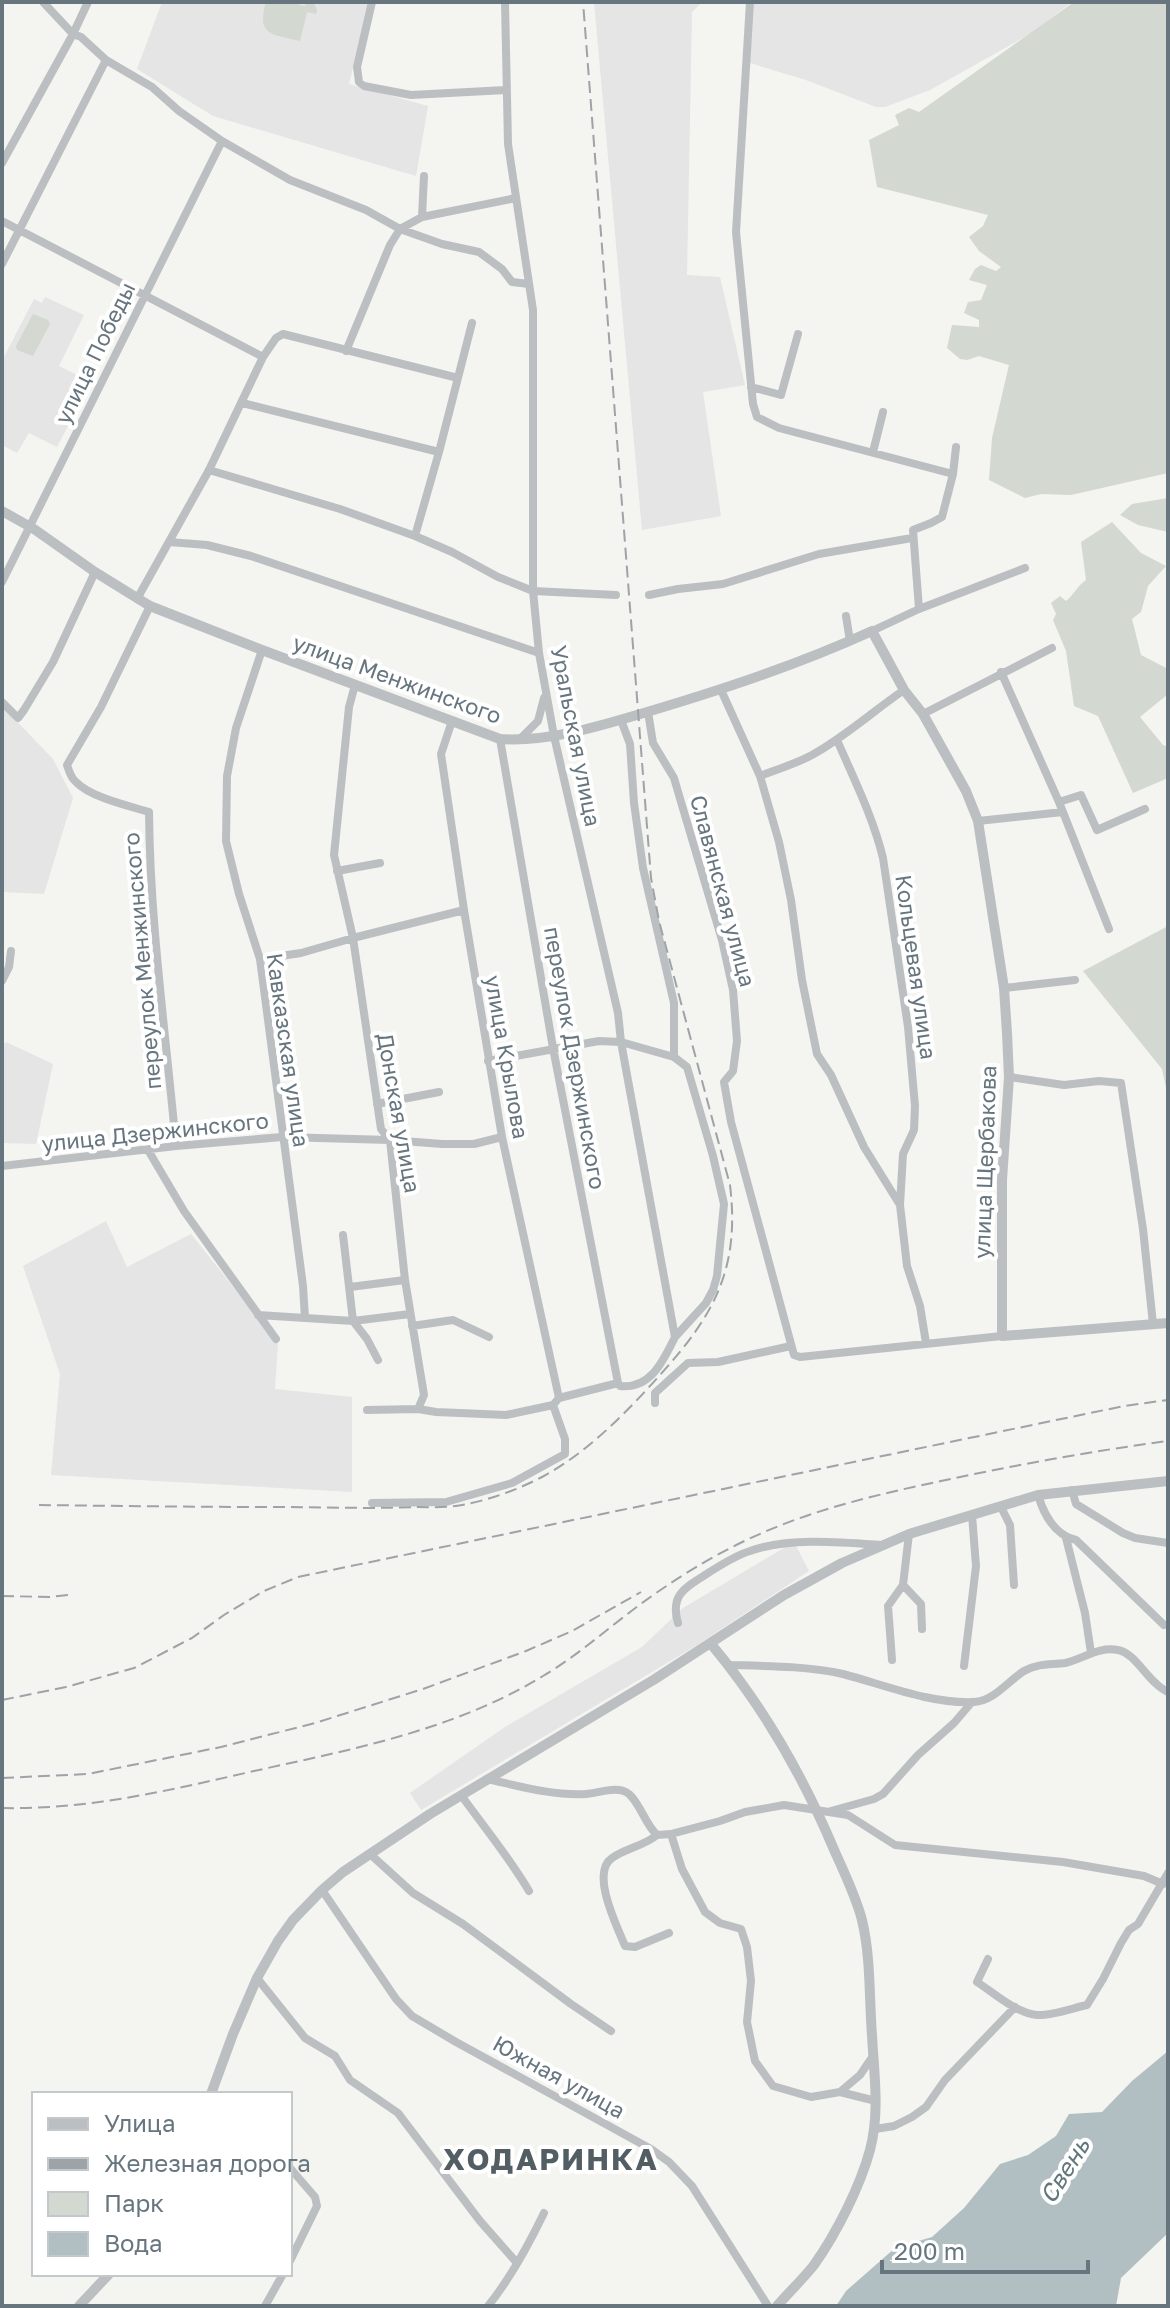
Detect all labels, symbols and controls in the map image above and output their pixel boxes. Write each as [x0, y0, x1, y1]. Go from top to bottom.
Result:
street label: улица Победы [49, 277, 141, 428]
street label: улица Менжинского [289, 628, 505, 729]
street label: Уральская улица [546, 643, 607, 829]
street label: Славянская улица [685, 792, 762, 990]
street label: переулок Менжинского [117, 831, 166, 1091]
street label: Кольцевая улица [890, 873, 943, 1061]
street label: переулок Дзержинского [539, 925, 612, 1191]
street label: Кавказская улица [262, 951, 315, 1149]
street label: улица Крылова [480, 973, 535, 1141]
street label: Донская улица [372, 1031, 427, 1195]
street label: улица Щербакова [968, 1065, 1001, 1259]
street label: улица Дзержинского [40, 1106, 270, 1157]
street label: Южная улица [489, 2029, 630, 2124]
legend [32, 2092, 292, 2276]
text: Улица [104, 2108, 176, 2137]
water label: Свень [1033, 2131, 1096, 2208]
district label: ХОДАРИНКА [443, 2141, 659, 2177]
text: Железная дорога [104, 2148, 311, 2177]
text: Парк [104, 2188, 164, 2217]
scale bar [882, 2224, 1088, 2274]
text: Вода [104, 2228, 163, 2257]
text: 200 m [894, 2236, 965, 2265]

